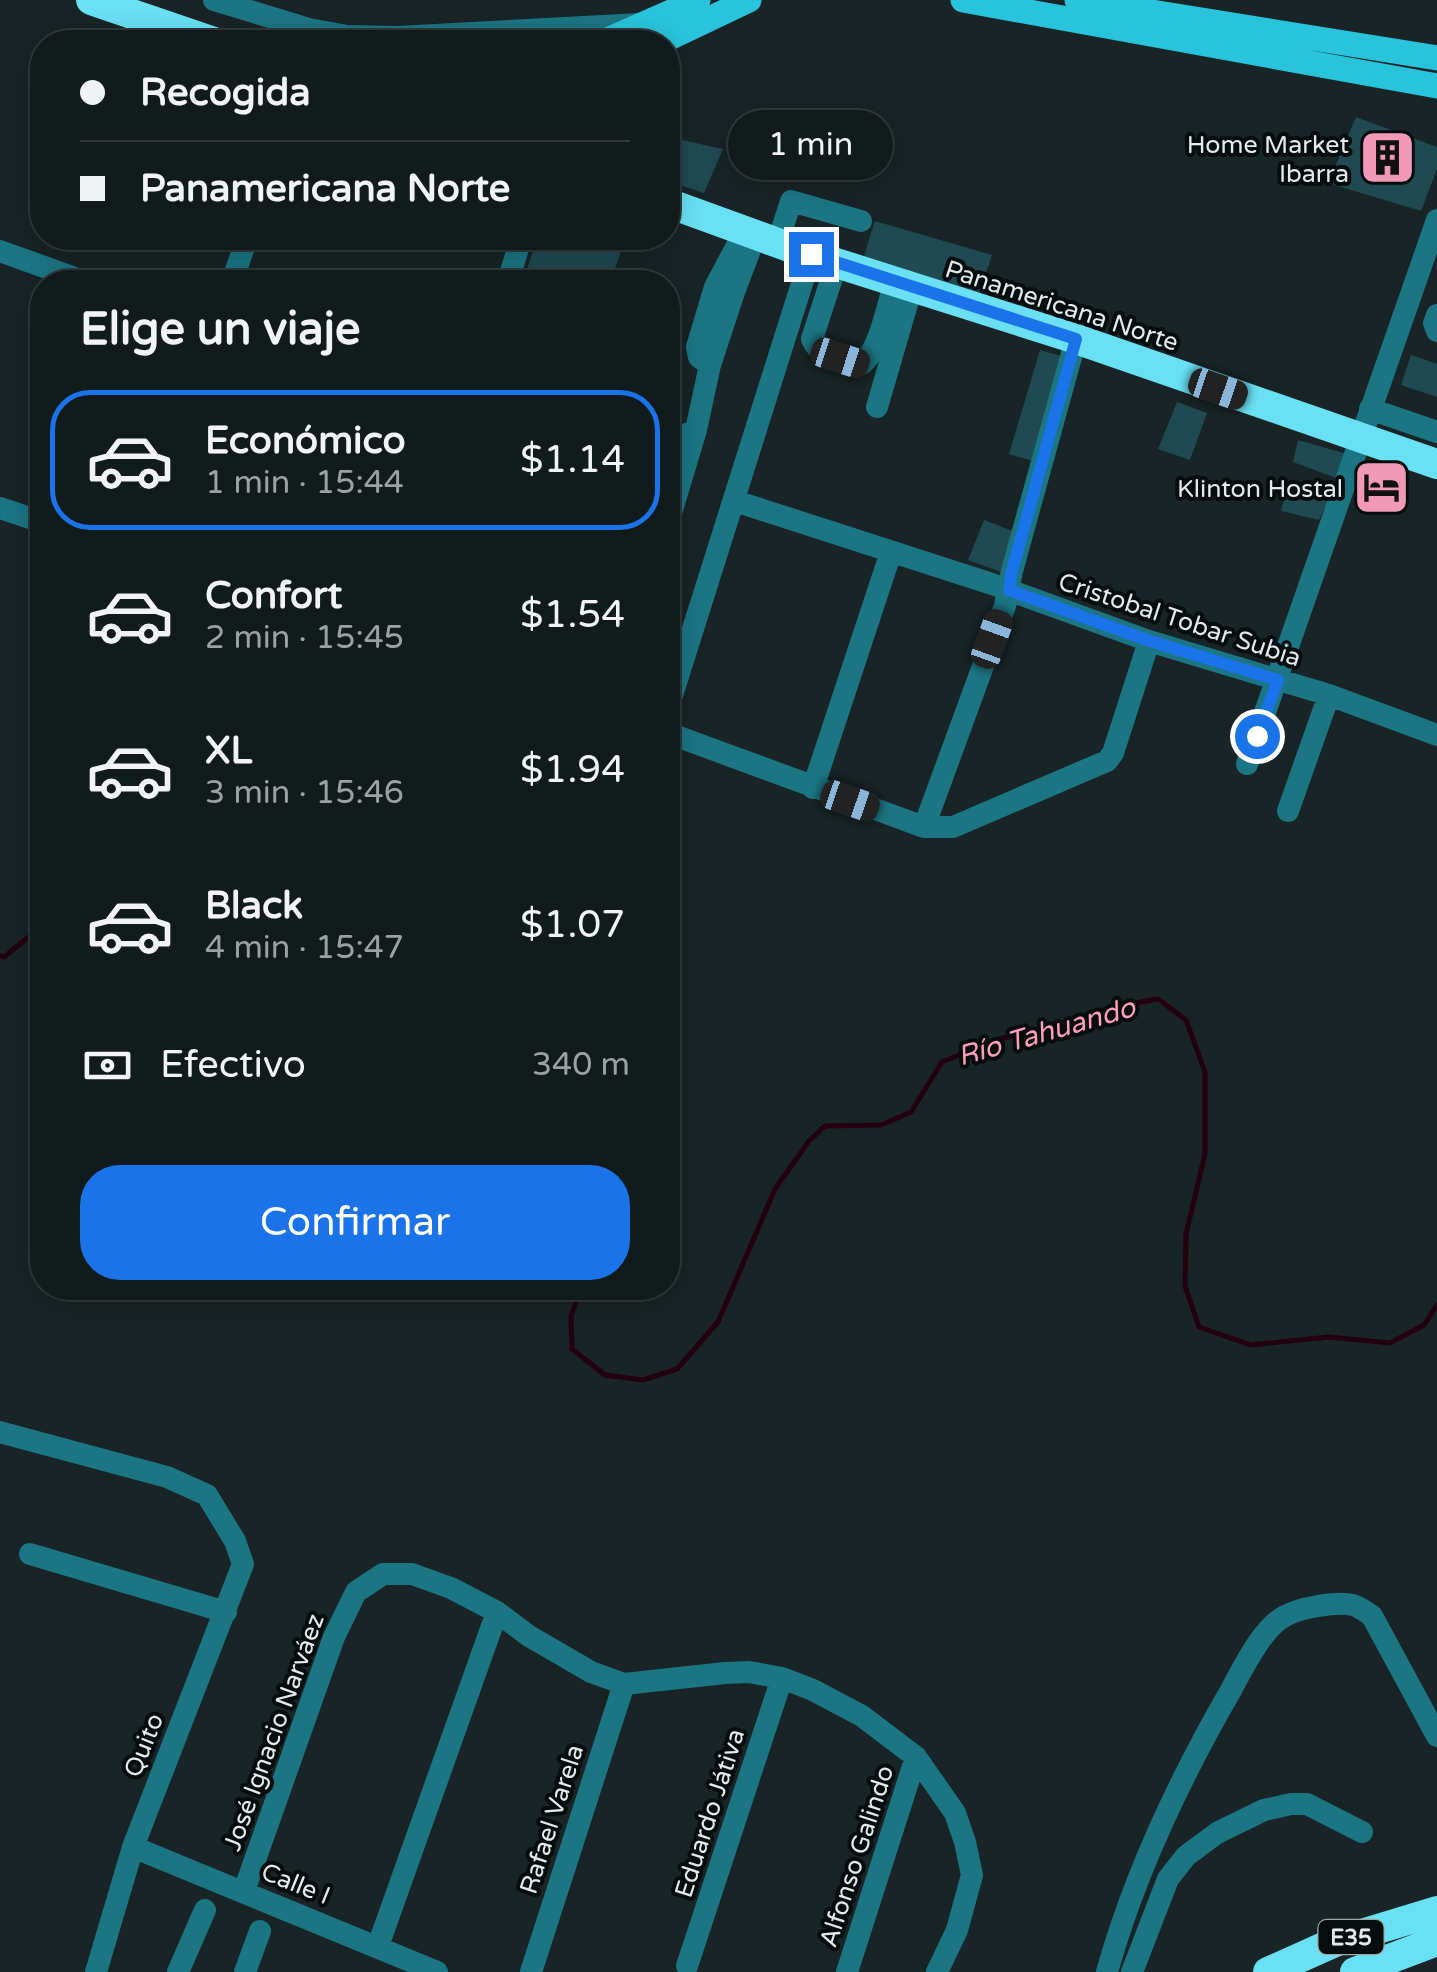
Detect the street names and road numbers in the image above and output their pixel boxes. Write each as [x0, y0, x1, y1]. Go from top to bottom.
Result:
street label: Panamericana Norte [941, 254, 1182, 358]
street label: Cristobal Tobar Subia [1055, 567, 1305, 673]
street label: José Ignacio Narváez [217, 1610, 331, 1855]
street label: Quito [118, 1709, 170, 1782]
street label: Eduardo Játiva [669, 1725, 751, 1901]
street label: Rafael Varela [514, 1741, 590, 1898]
street label: Alfonso Galindo [813, 1762, 900, 1951]
street label: Calle I [257, 1857, 334, 1911]
road number: E35 [1318, 1920, 1384, 1954]

